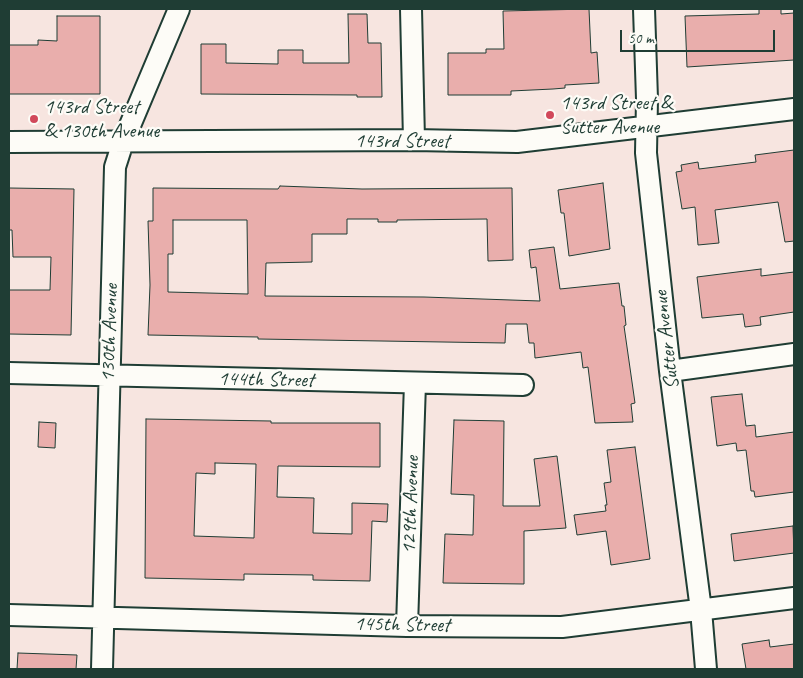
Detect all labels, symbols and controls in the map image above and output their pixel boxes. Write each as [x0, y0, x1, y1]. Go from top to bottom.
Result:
scale bar [623, 20, 778, 52]
text: 50 m [628, 29, 654, 48]
place label: 143rd Street & Sutter Avenue [560, 90, 672, 140]
place label: 143rd Street & 130th Avenue [44, 94, 159, 144]
marker: 143rd Street & Sutter Avenue [544, 109, 556, 121]
marker: 143rd Street & 130th Avenue [28, 113, 40, 125]
street label: 143rd Street [355, 128, 449, 154]
street label: 130th Avenue [96, 284, 124, 382]
street label: Sutter Avenue [648, 289, 686, 391]
street label: 144th Street [218, 367, 314, 393]
street label: 129th Avenue [397, 456, 425, 554]
street label: 145th Street [354, 612, 450, 638]

